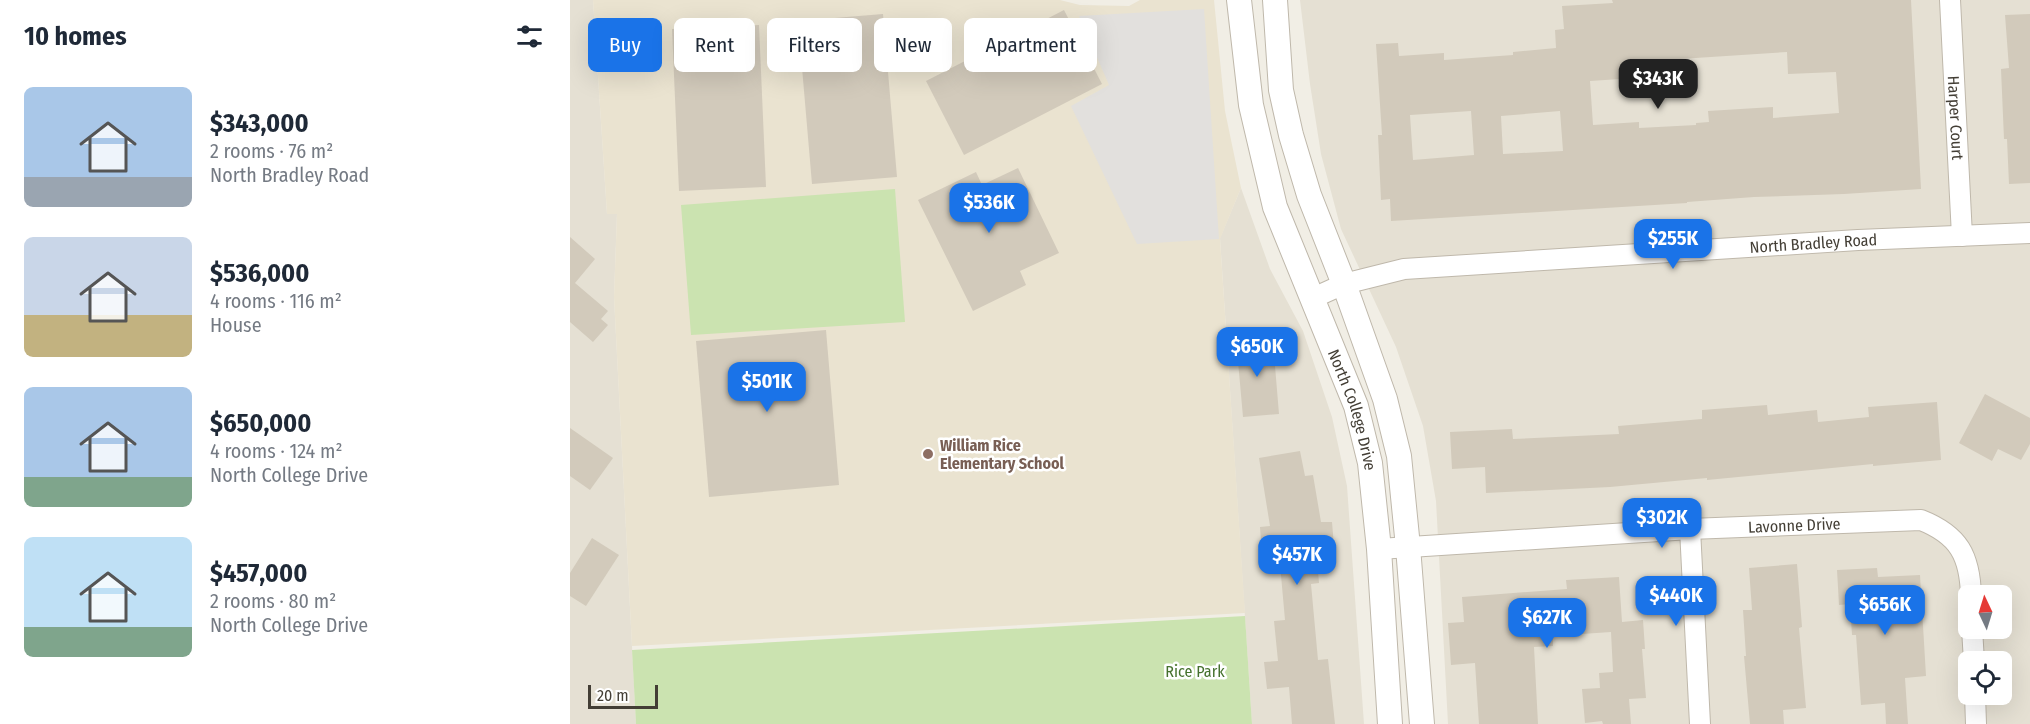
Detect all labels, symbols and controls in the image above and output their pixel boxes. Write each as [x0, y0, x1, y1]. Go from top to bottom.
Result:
chip: Buy [588, 18, 662, 72]
chip: Rent [674, 18, 755, 72]
chip: Filters [767, 18, 862, 72]
chip: New [874, 18, 952, 72]
chip: Apartment [964, 18, 1097, 72]
icon: filters [513, 20, 546, 53]
text: 10 homes [24, 21, 127, 52]
pin: $343K [1616, 59, 1700, 110]
text: $343K [1633, 66, 1683, 90]
street label: Harper Court [1944, 75, 1968, 161]
text: $343,000 [210, 108, 309, 139]
icon: home [72, 111, 144, 183]
text: 2 rooms · 76 m² [210, 139, 333, 163]
text: North Bradley Road [210, 163, 369, 187]
pin: $536K [947, 183, 1031, 234]
text: $536K [963, 190, 1015, 214]
pin: $255K [1631, 219, 1715, 270]
text: $255K [1648, 226, 1698, 250]
street label: North Bradley Road [1749, 230, 1877, 256]
text: $536,000 [210, 258, 309, 289]
icon: home [72, 261, 144, 333]
text: 4 rooms · 116 m² [210, 289, 342, 313]
text: House [210, 313, 262, 337]
pin: $650K [1215, 327, 1299, 378]
text: $650K [1231, 334, 1283, 358]
street label: North College Drive [1324, 346, 1380, 471]
pin: $501K [725, 362, 809, 413]
text: $501K [742, 369, 792, 393]
text: $650,000 [210, 408, 311, 439]
icon: home [72, 411, 144, 483]
place label: William Rice Elementary School [940, 436, 1065, 473]
text: 4 rooms · 124 m² [210, 439, 343, 463]
marker: William Rice Elementary School [921, 447, 935, 461]
text: North College Drive [210, 463, 368, 487]
pin: $302K [1620, 498, 1704, 549]
text: $302K [1636, 505, 1688, 529]
street label: Lavonne Drive [1748, 514, 1841, 536]
pin: $457K [1255, 535, 1339, 586]
text: $457K [1272, 542, 1322, 566]
text: $457,000 [210, 558, 307, 589]
icon: home [72, 561, 144, 633]
pin: $440K [1634, 576, 1718, 627]
text: $440K [1649, 583, 1703, 607]
pin: $656K [1843, 585, 1927, 636]
north arrow [1958, 585, 2012, 639]
map controls [1958, 585, 2012, 705]
text: 2 rooms · 80 m² [210, 589, 336, 613]
text: $656K [1859, 592, 1911, 616]
pin: $627K [1505, 598, 1589, 649]
text: $627K [1522, 605, 1572, 629]
text: North College Drive [210, 613, 368, 637]
button: locate [1958, 651, 2012, 705]
park label: Rice Park [1165, 662, 1225, 681]
scale bar [588, 682, 658, 710]
text: 20 m [597, 686, 628, 705]

